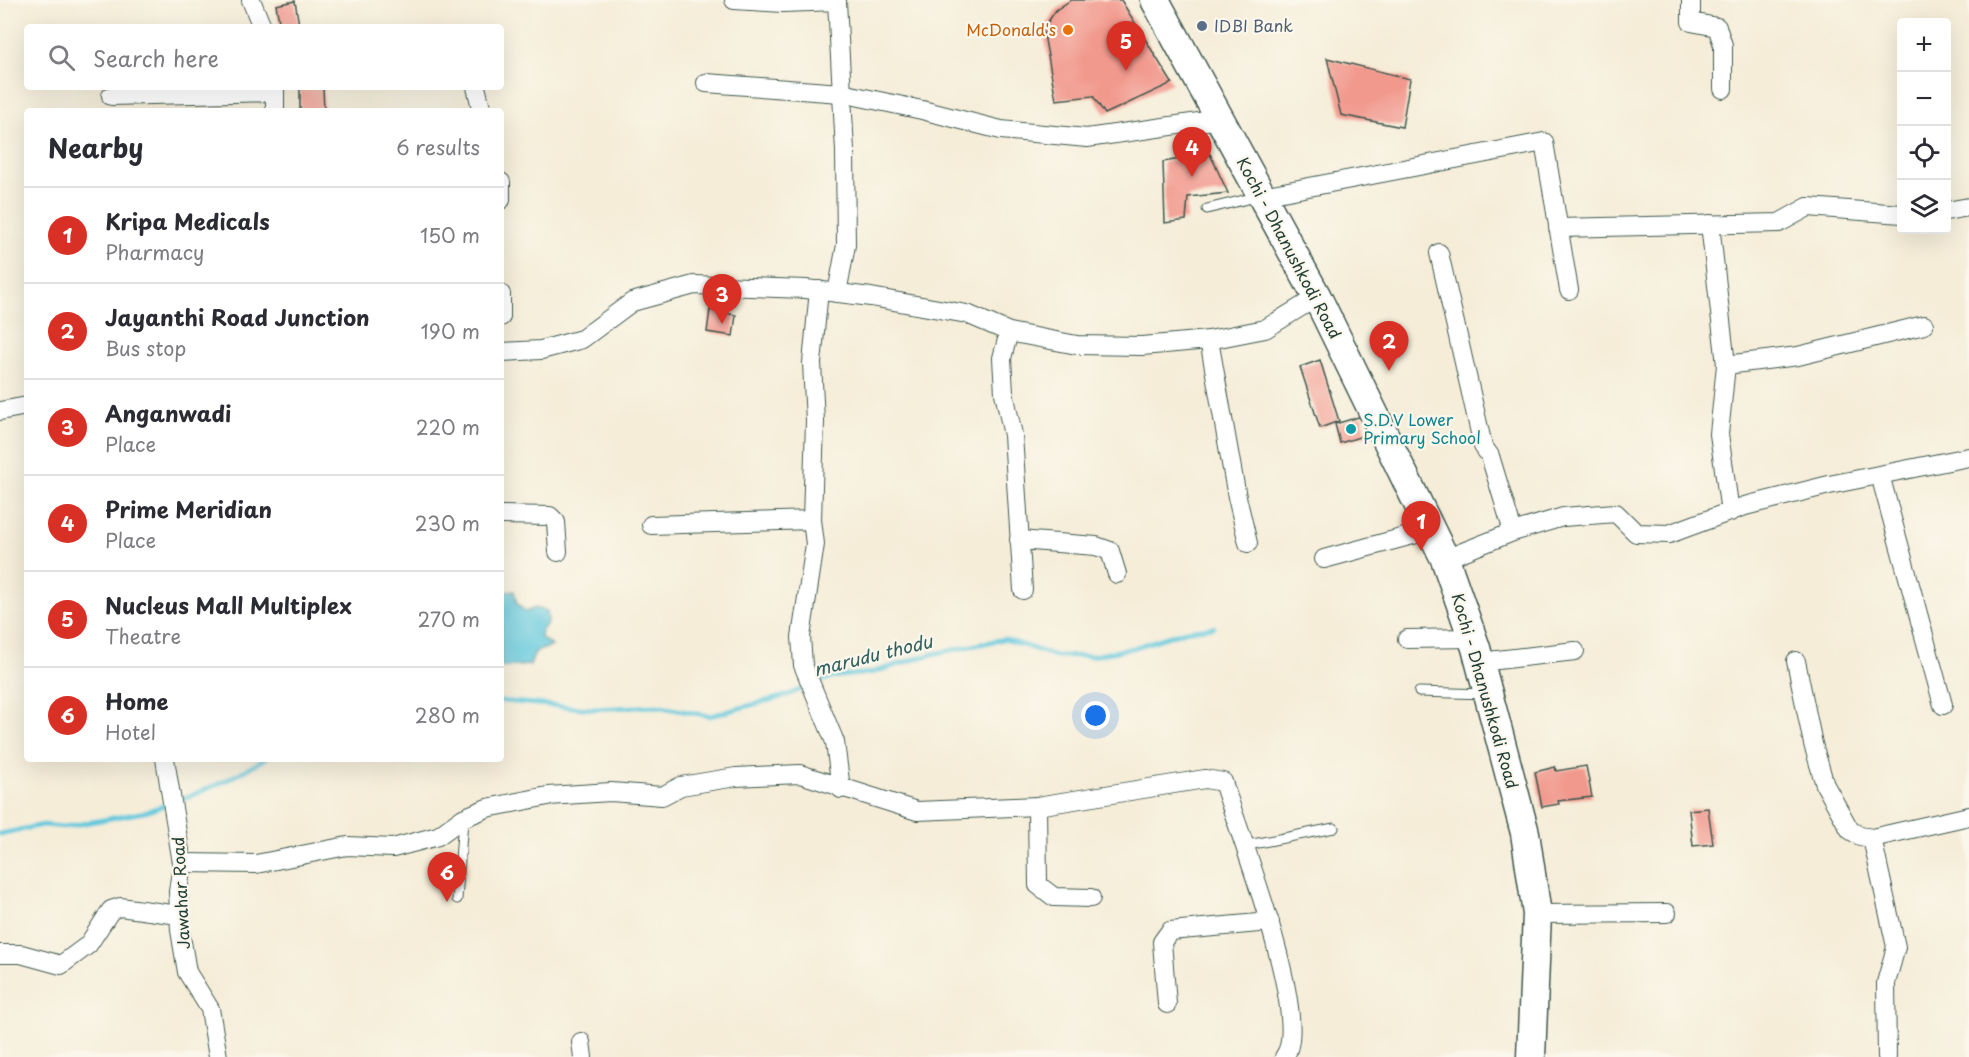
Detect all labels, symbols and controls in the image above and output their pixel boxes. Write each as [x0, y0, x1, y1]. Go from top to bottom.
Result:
place label: IDBI Bank [1214, 13, 1293, 37]
place label: McDonald's [966, 17, 1056, 41]
map controls [1897, 18, 1951, 234]
button: + [1897, 18, 1951, 72]
marker: IDBI Bank [1195, 19, 1209, 33]
pin: 5 [1106, 22, 1146, 71]
marker: McDonald's [1061, 23, 1075, 37]
search box [24, 24, 504, 90]
icon: search [45, 41, 78, 74]
text: Search here [93, 41, 219, 74]
button: − [1897, 72, 1951, 126]
button: locate [1897, 126, 1951, 180]
text: Nearby [48, 128, 143, 167]
pin: 4 [1172, 128, 1212, 177]
text: 6 results [396, 132, 480, 162]
street label: Kochi - Dhanushkodi Road [1232, 152, 1348, 343]
button: layers [1897, 180, 1951, 234]
text: Kripa Medicals [105, 204, 270, 237]
text: 1 [63, 220, 72, 250]
text: 150 m [420, 220, 480, 250]
text: Pharmacy [105, 237, 205, 267]
pin: 3 [702, 274, 742, 324]
text: Jayanthi Road Junction [105, 300, 370, 333]
text: 2 [60, 316, 75, 346]
text: 190 m [421, 316, 480, 346]
pin: 2 [1370, 322, 1408, 371]
text: Bus stop [105, 333, 186, 363]
text: Anganwadi [105, 396, 231, 429]
place label: S.D.V Lower Primary School [1363, 407, 1481, 449]
text: 3 [61, 412, 74, 442]
text: 220 m [416, 412, 480, 442]
marker: S.D.V Lower Primary School [1344, 422, 1358, 436]
text: Place [105, 429, 156, 459]
text: Prime Meridian [105, 492, 272, 525]
pin: 1 [1402, 502, 1440, 551]
text: 4 [61, 508, 74, 538]
text: 230 m [415, 508, 480, 538]
text: Place [105, 525, 156, 555]
text: Nucleus Mall Multiplex [105, 588, 352, 621]
street label: Kochi - Dhanushkodi Road [1446, 590, 1525, 791]
text: 5 [61, 604, 74, 634]
text: 270 m [417, 604, 480, 634]
text: Theatre [105, 621, 181, 651]
water label: marudu thodu [810, 626, 936, 682]
text: Home [105, 684, 169, 717]
text: 6 [60, 700, 75, 730]
text: 280 m [415, 700, 480, 730]
your location [1081, 701, 1110, 730]
text: Hotel [105, 717, 156, 747]
street label: Jawahar Road [165, 836, 195, 950]
pin: 6 [428, 852, 466, 902]

